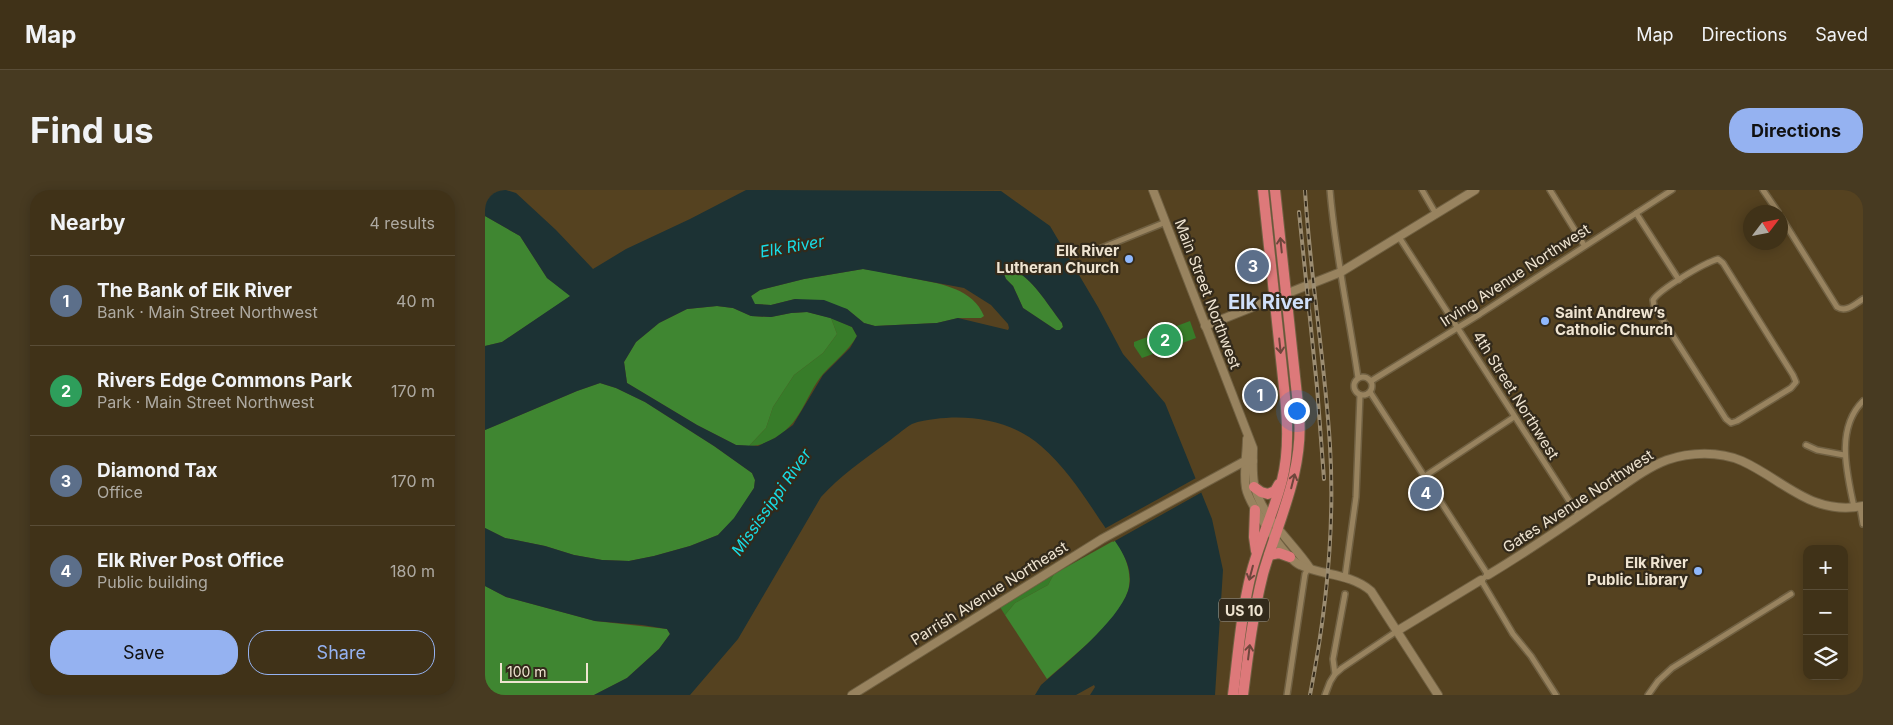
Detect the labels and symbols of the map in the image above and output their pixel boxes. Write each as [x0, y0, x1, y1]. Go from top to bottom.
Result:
north arrow [1743, 205, 1788, 250]
street label: Main Street Northwest [1171, 216, 1245, 372]
street label: Irving Avenue Northwest [1437, 219, 1594, 331]
water label: Elk River [758, 230, 827, 261]
one-way arrow [1276, 237, 1286, 253]
place label: Elk River Lutheran Church [996, 241, 1119, 277]
pin: 3 [1237, 247, 1269, 285]
marker: Elk River Lutheran Church [1123, 253, 1135, 265]
district label: Elk River [1228, 290, 1312, 314]
place label: Saint Andrew’s Catholic Church [1555, 303, 1673, 339]
marker: Saint Andrew’s Catholic Church [1539, 315, 1551, 327]
pin: 2 [1149, 321, 1181, 359]
street label: 4th Street Northwest [1469, 327, 1563, 463]
one-way arrow [1275, 338, 1285, 354]
pin: 1 [1244, 376, 1276, 414]
your location [1284, 398, 1310, 424]
water label: Mississippi River [727, 444, 816, 559]
street label: Gates Avenue Northwest [1499, 445, 1657, 557]
one-way arrow [1289, 473, 1298, 489]
pin: 4 [1410, 474, 1442, 512]
street label: Parrish Avenue Northeast [907, 537, 1071, 649]
place label: Elk River Public Library [1587, 553, 1688, 589]
one-way arrow [1246, 564, 1255, 580]
marker: Elk River Public Library [1692, 565, 1704, 577]
road number: US 10 [1219, 598, 1269, 622]
one-way arrow [1244, 645, 1254, 661]
scale bar [500, 660, 587, 683]

